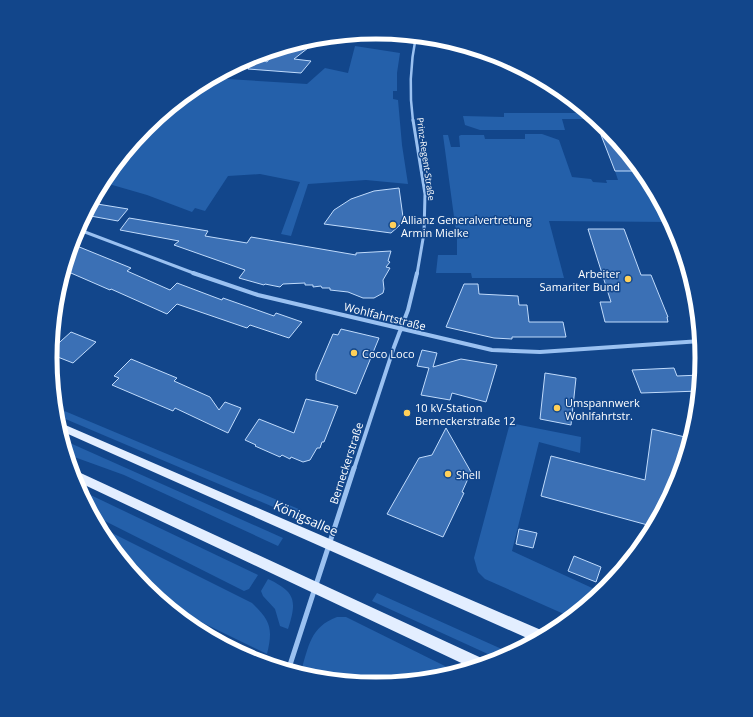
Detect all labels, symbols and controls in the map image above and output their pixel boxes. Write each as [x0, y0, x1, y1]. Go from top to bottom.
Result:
street label: Prinz-Regent-Straße [414, 117, 438, 201]
place label: Allianz Generalvertretung Armin Mielke [401, 212, 532, 240]
marker: Allianz Generalvertretung Armin Mielke [388, 220, 398, 230]
place label: Arbeiter Samariter Bund [540, 266, 620, 294]
marker: Arbeiter Samariter Bund [623, 274, 633, 284]
street label: Wohlfahrtstraße [342, 299, 428, 333]
place label: Coco Loco [362, 346, 415, 361]
marker: Coco Loco [349, 348, 359, 358]
place label: Umspannwerk Wohlfahrtstr. [565, 395, 640, 423]
place label: 10 kV-Station Berneckerstraße 12 [415, 400, 516, 428]
marker: Umspannwerk Wohlfahrtstr. [552, 403, 562, 413]
marker: 10 kV-Station Berneckerstraße 12 [402, 408, 412, 418]
street label: Berneckerstraße [326, 420, 366, 506]
place label: Shell [456, 467, 481, 482]
marker: Shell [443, 469, 453, 479]
street label: Königsallee [271, 496, 341, 540]

